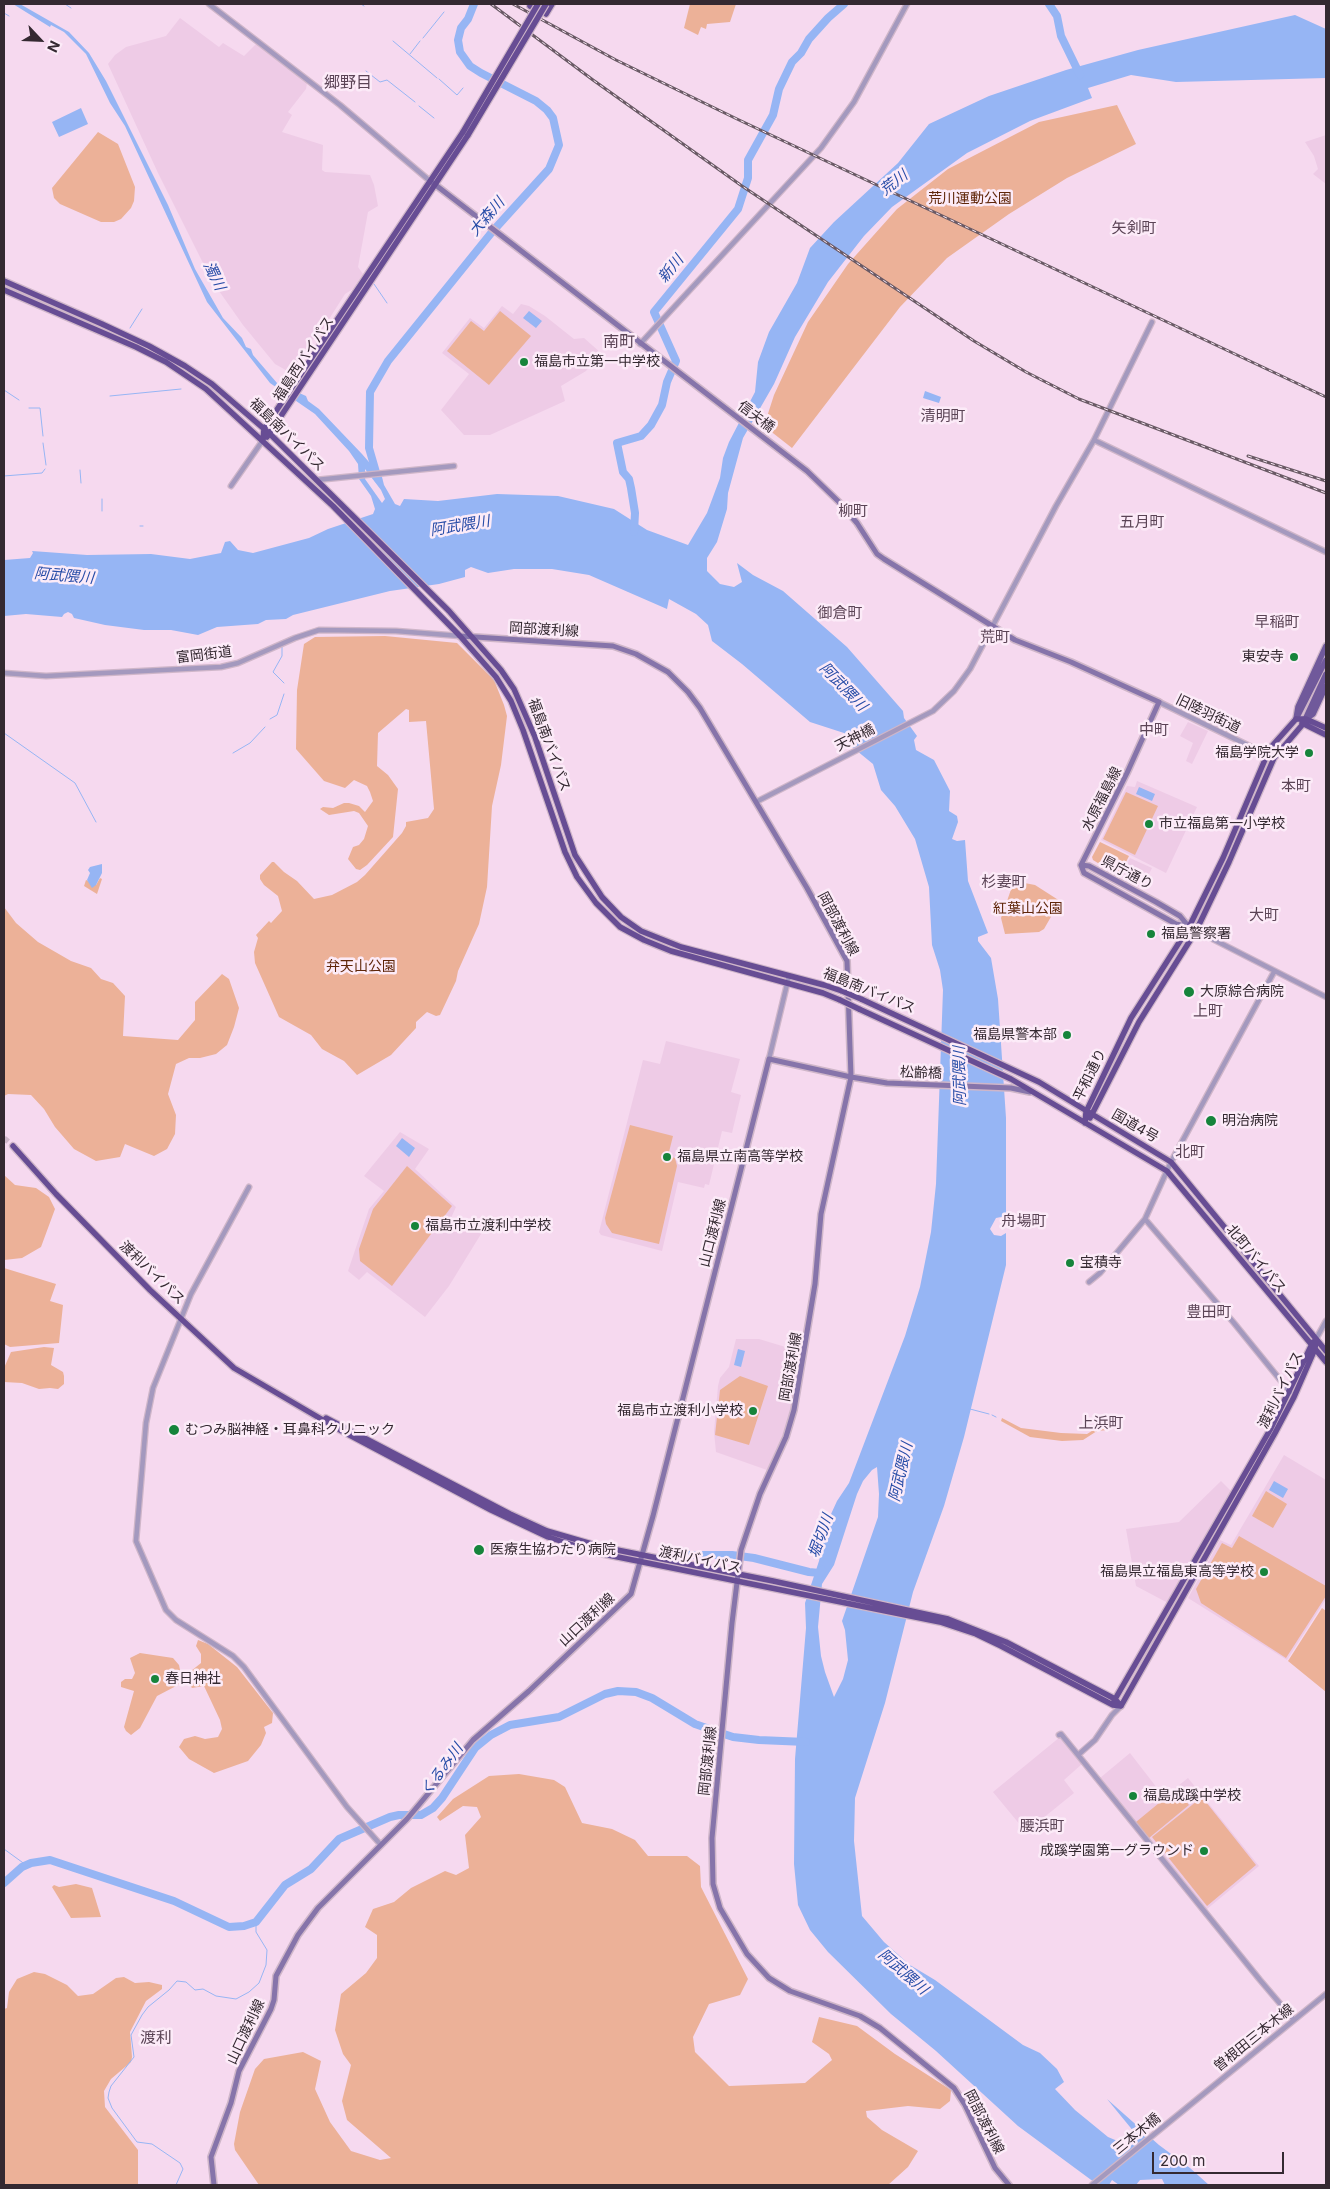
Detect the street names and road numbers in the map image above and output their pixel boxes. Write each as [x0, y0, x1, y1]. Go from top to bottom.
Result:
street label: 福島西バイパス [270, 313, 338, 405]
street label: 福島南バイパス [246, 395, 328, 475]
street label: 信夫橋 [734, 398, 778, 436]
street label: 岡部渡利線 [509, 620, 579, 640]
street label: 富岡街道 [175, 643, 233, 667]
street label: 旧陸羽街道 [1173, 691, 1243, 737]
street label: 福島南バイパス [524, 696, 574, 794]
street label: 天神橋 [832, 721, 878, 755]
street label: 水原福島線 [1079, 764, 1125, 834]
street label: 県庁通り [1098, 852, 1156, 894]
street label: 岡部渡利線 [814, 889, 862, 959]
street label: 福島南バイパス [820, 965, 918, 1017]
street label: 平和通り [1070, 1046, 1110, 1104]
street label: 松齢橋 [900, 1064, 942, 1082]
street label: 国道4号 [1109, 1106, 1161, 1146]
street label: 山口渡利線 [696, 1197, 730, 1269]
street label: 北町バイパス [1223, 1221, 1289, 1297]
street label: 渡利バイパス [116, 1238, 188, 1308]
street label: 岡部渡利線 [777, 1331, 805, 1403]
street label: 渡利バイパス [1255, 1349, 1307, 1431]
street label: 渡利バイパス [657, 1543, 743, 1577]
street label: 山口渡利線 [556, 1590, 618, 1650]
street label: 岡部渡利線 [696, 1725, 720, 1797]
street label: 山口渡利線 [224, 1997, 268, 2067]
street label: 曽根田三本木線 [1211, 2001, 1297, 2075]
street label: 岡部渡利線 [961, 2087, 1007, 2157]
street label: 三本木橋 [1110, 2110, 1164, 2158]

